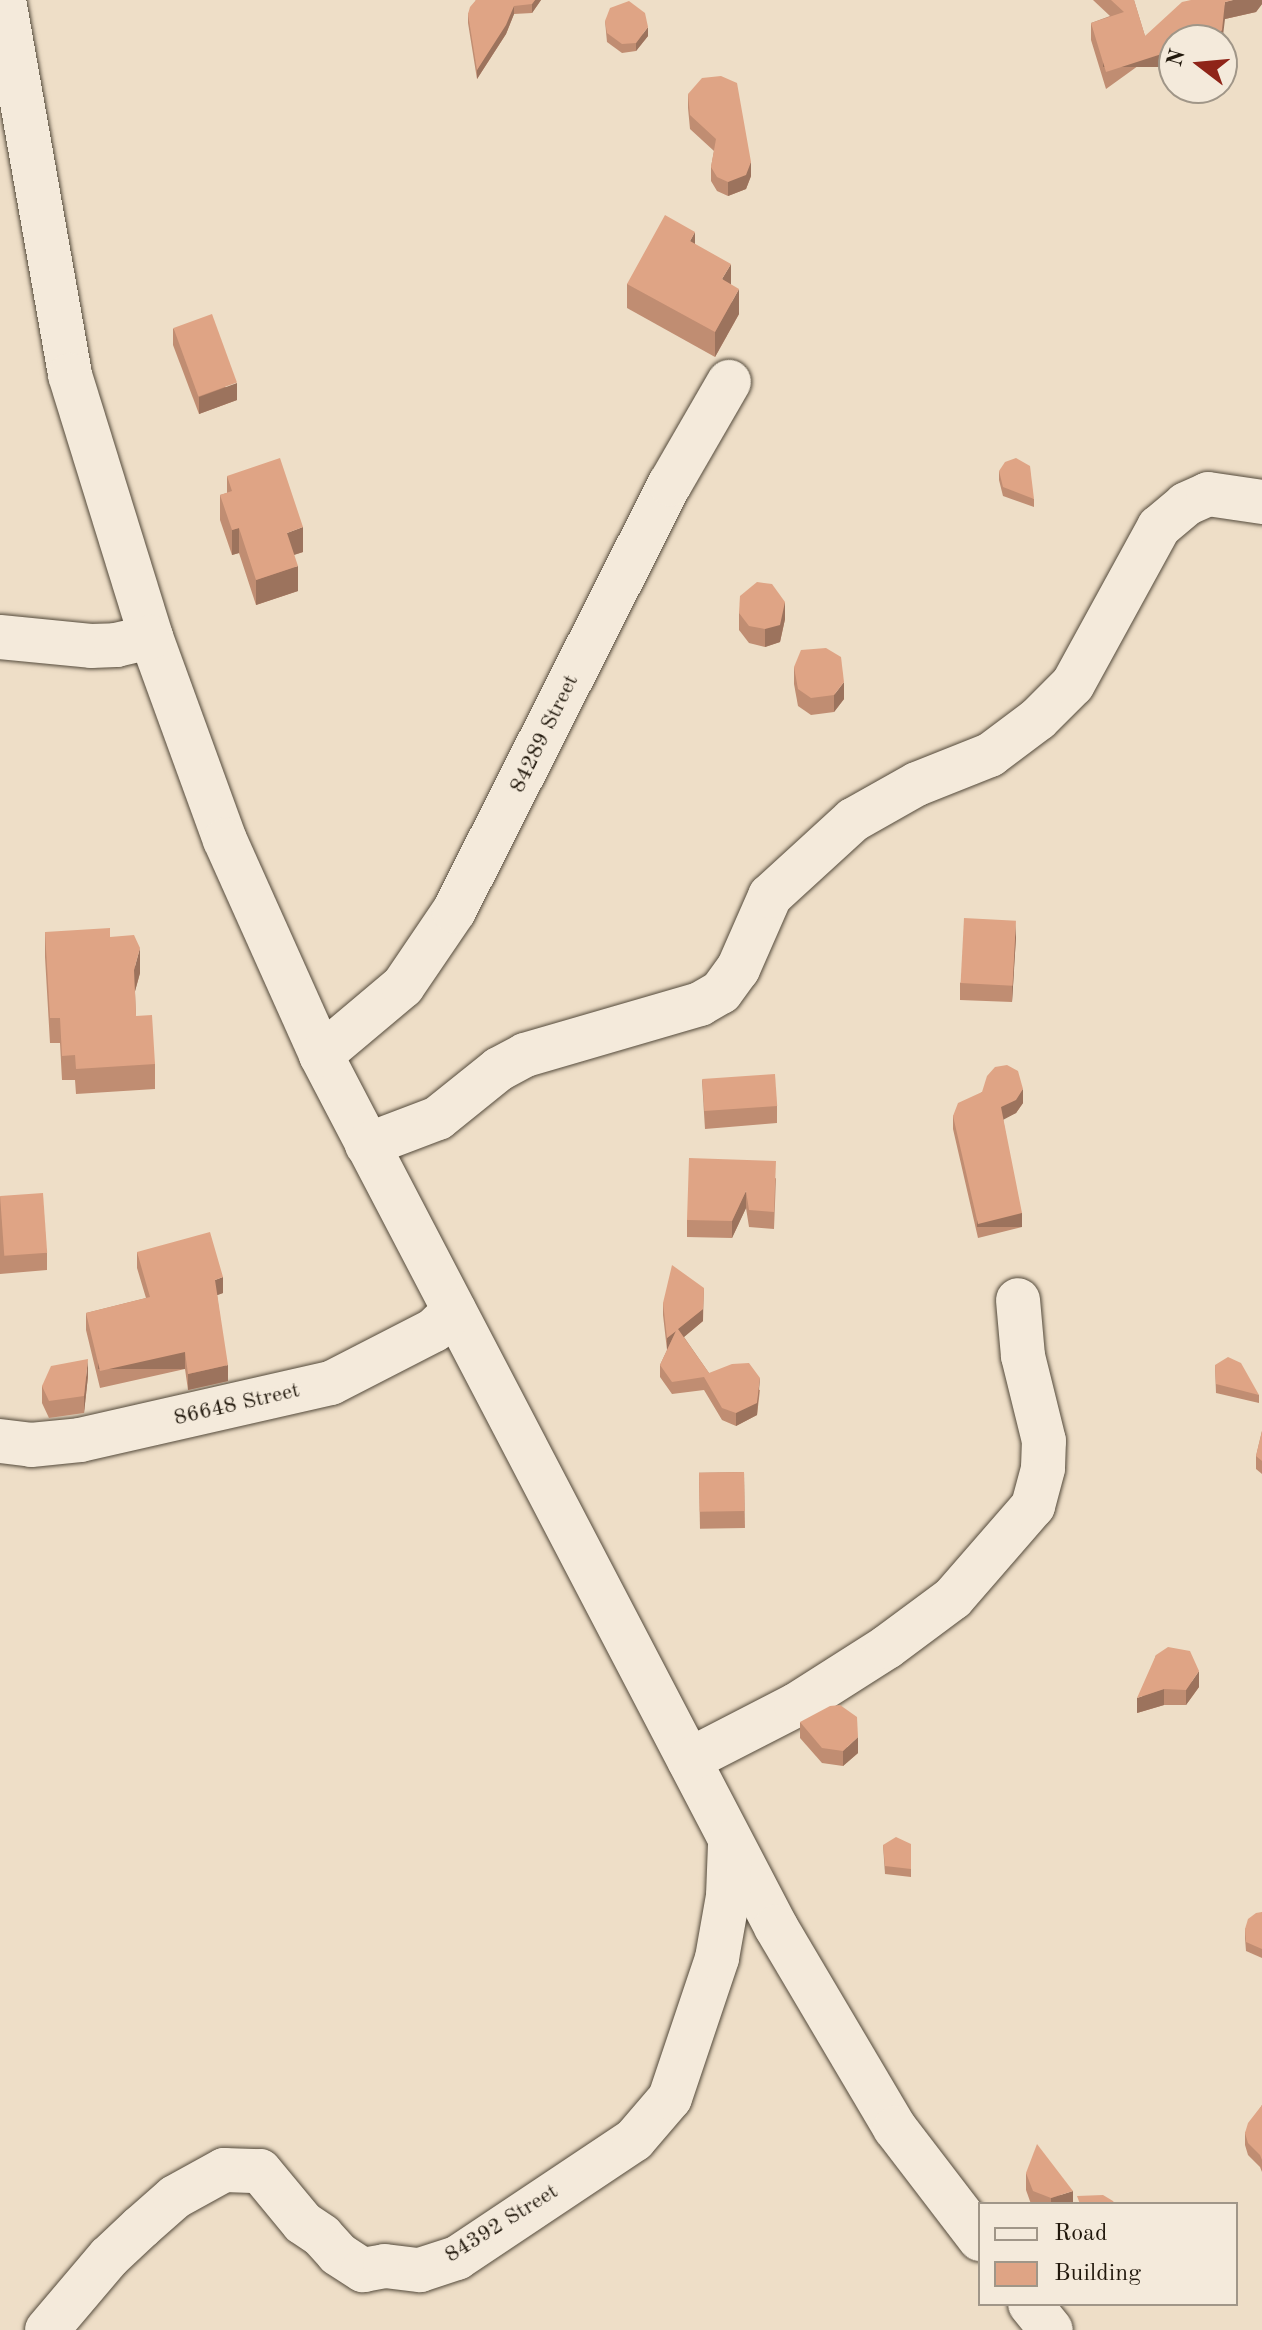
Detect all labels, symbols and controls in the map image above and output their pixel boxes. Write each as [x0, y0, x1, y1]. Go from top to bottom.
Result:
north arrow [1158, 24, 1238, 104]
text: N [1164, 47, 1190, 69]
street label: 84289 Street [505, 671, 585, 797]
street label: 86648 Street [172, 1378, 302, 1432]
street label: 84392 Street [441, 2179, 563, 2269]
legend [978, 2202, 1238, 2306]
text: Road [1054, 2222, 1107, 2246]
text: Building [1054, 2262, 1141, 2286]

